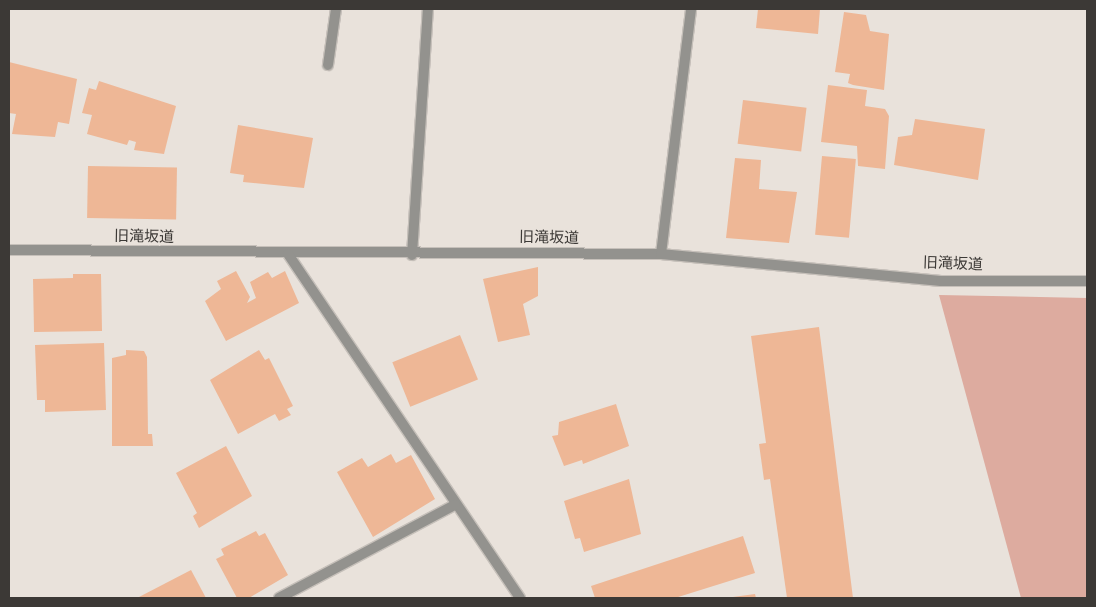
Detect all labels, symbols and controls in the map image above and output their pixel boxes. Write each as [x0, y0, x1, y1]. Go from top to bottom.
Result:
street label: 旧滝坂道 [114, 227, 174, 247]
street label: 旧滝坂道 [519, 228, 579, 248]
street label: 旧滝坂道 [923, 254, 983, 274]

